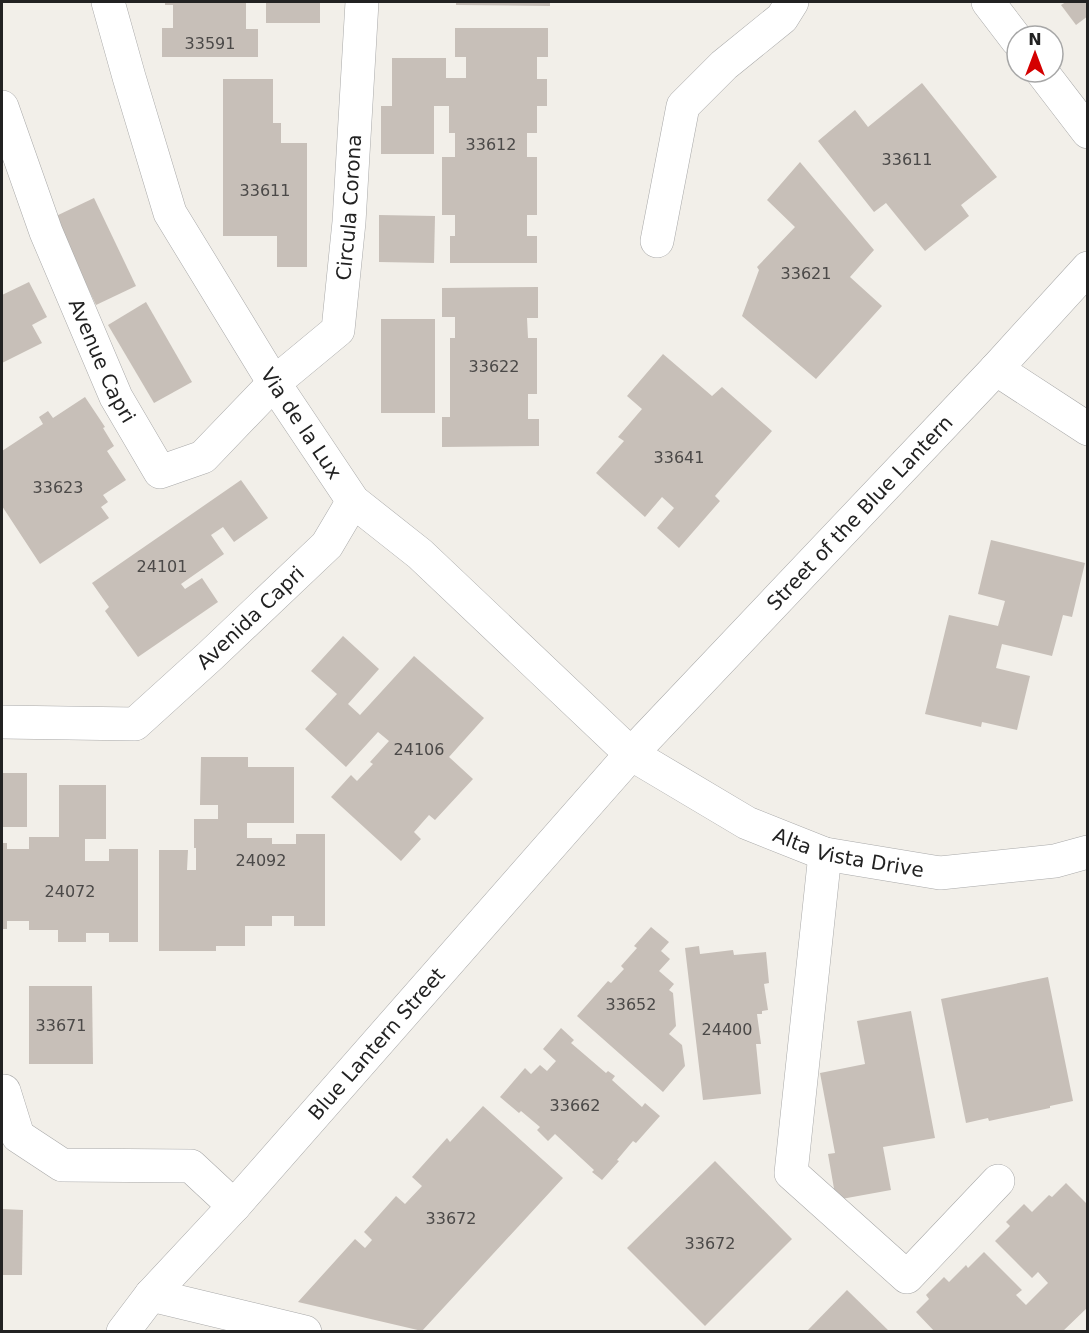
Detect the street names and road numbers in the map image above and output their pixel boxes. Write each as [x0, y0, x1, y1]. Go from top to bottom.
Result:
street label: Circula Corona [331, 134, 366, 282]
street label: Avenue Capri [64, 295, 141, 427]
street label: Via de la Lux [256, 364, 347, 484]
street label: Street of the Blue Lantern [762, 410, 958, 615]
street label: Avenida Capri [192, 561, 309, 674]
street label: Alta Vista Drive [770, 823, 926, 882]
street label: Blue Lantern Street [303, 963, 450, 1125]

